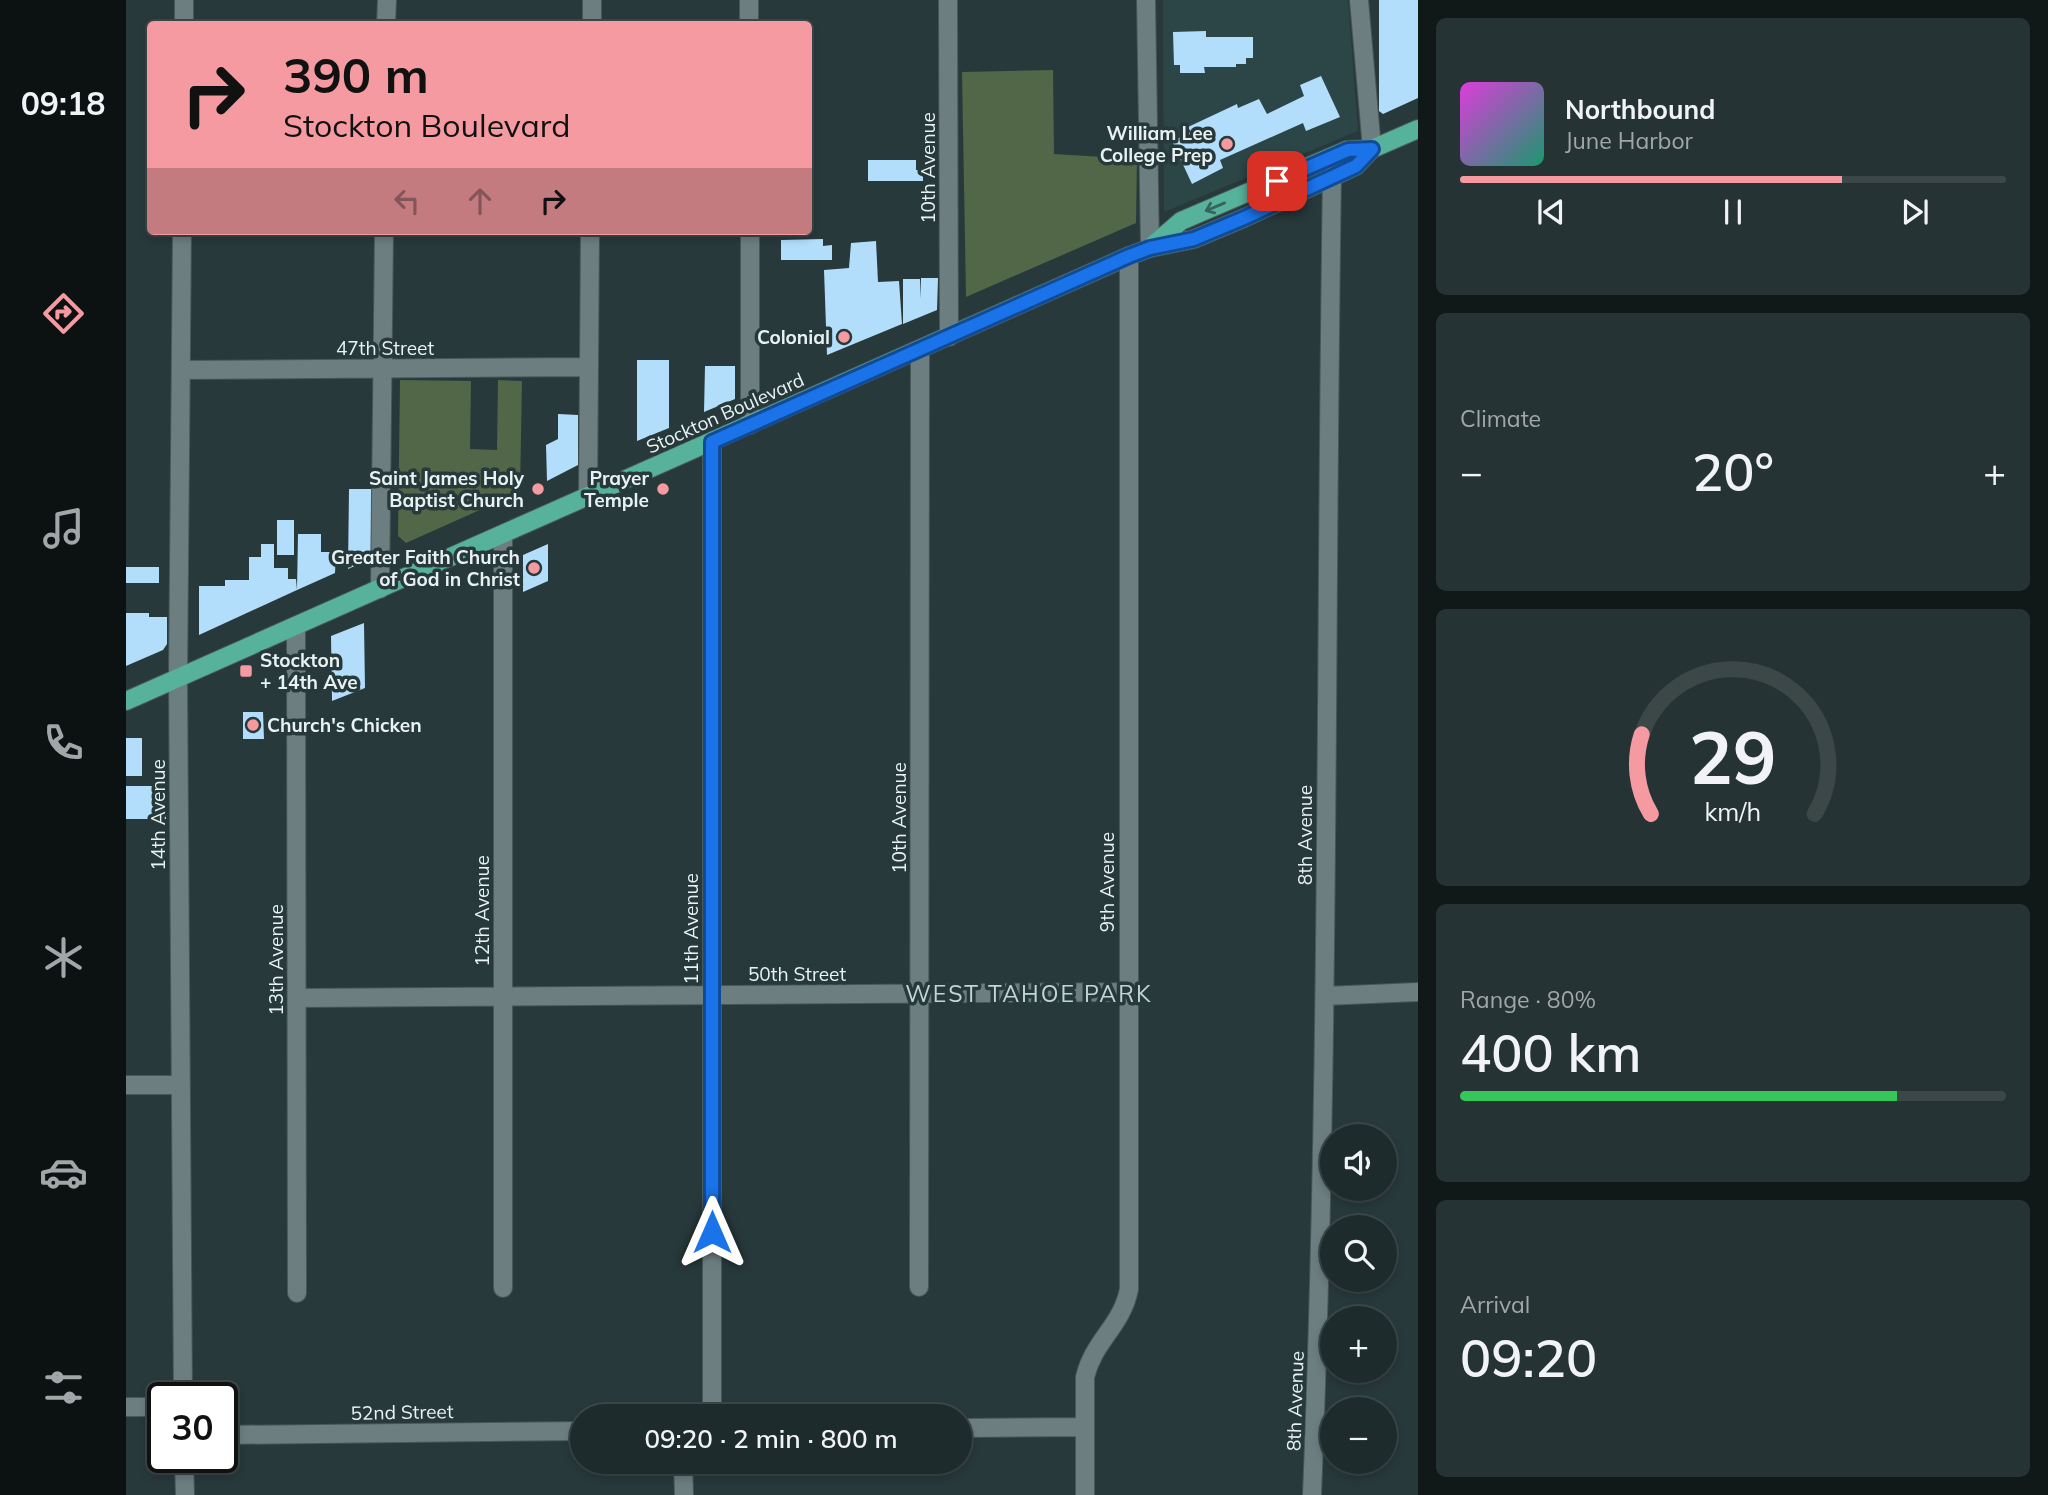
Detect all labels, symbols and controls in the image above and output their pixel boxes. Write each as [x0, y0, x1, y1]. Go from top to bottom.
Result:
text: 390 m [283, 44, 429, 105]
icon: right [168, 49, 259, 140]
text: 09:18 [21, 83, 105, 123]
text: Northbound [1565, 93, 1715, 126]
text: Stockton Boulevard [283, 105, 570, 145]
street label: 10th Avenue [916, 112, 940, 224]
place label: William Lee College Prep [1100, 121, 1213, 167]
text: June Harbor [1565, 126, 1693, 155]
marker: William Lee College Prep [1219, 136, 1235, 152]
pin [1247, 151, 1307, 211]
icon: arrive [1258, 162, 1296, 200]
icon: left [388, 182, 426, 220]
icon: ahead [461, 182, 499, 220]
icon: right [534, 182, 572, 220]
icon: previous [1532, 193, 1570, 231]
icon: pause [1714, 193, 1752, 231]
icon: next [1896, 193, 1934, 231]
one-way arrow [1204, 202, 1226, 215]
icon: directions [39, 289, 88, 338]
place label: Colonial [757, 325, 830, 349]
marker: Colonial [836, 329, 852, 345]
street label: 47th Street [336, 336, 434, 360]
street label: Stockton Boulevard [642, 367, 808, 459]
text: Climate [1460, 404, 1541, 433]
text: 20° [1692, 439, 1774, 504]
text: − [1460, 448, 1483, 496]
text: + [1983, 448, 2006, 496]
place label: Saint James Holy Baptist Church [369, 466, 525, 512]
place label: Prayer Temple [584, 466, 650, 512]
marker: Saint James Holy Baptist Church [530, 481, 546, 497]
marker: Prayer Temple [655, 481, 671, 497]
icon: music [39, 504, 88, 553]
place label: Greater Faith Church of God in Christ [331, 545, 520, 591]
marker: Greater Faith Church of God in Christ [526, 560, 542, 576]
place label: Stockton + 14th Ave [260, 648, 358, 694]
marker: Stockton + 14th Ave [238, 663, 254, 679]
text: 29 [1689, 711, 1777, 802]
place label: Church's Chicken [267, 713, 422, 737]
marker: Church's Chicken [245, 717, 261, 733]
icon: phone [39, 718, 88, 767]
street label: 14th Avenue [146, 759, 170, 871]
street label: 10th Avenue [887, 762, 911, 874]
street label: 8th Avenue [1293, 785, 1317, 885]
text: km/h [1705, 795, 1761, 826]
street label: 9th Avenue [1095, 832, 1119, 932]
street label: 12th Avenue [470, 855, 494, 967]
street label: 11th Avenue [679, 873, 703, 985]
street label: 13th Avenue [264, 904, 288, 1016]
icon: climate [39, 933, 88, 982]
street label: 50th Street [748, 962, 846, 986]
district label: WEST TAHOE PARK [905, 979, 1153, 1008]
text: Range · 80% [1460, 985, 1596, 1014]
text: 400 km [1460, 1020, 1641, 1085]
map controls [1320, 1124, 1397, 1474]
button: sound [1320, 1124, 1397, 1201]
icon: car [39, 1148, 88, 1197]
position arrow [675, 1195, 749, 1269]
button: search [1320, 1215, 1397, 1292]
text: Arrival [1460, 1290, 1530, 1319]
button: + [1320, 1306, 1397, 1383]
text: 09:20 [1460, 1325, 1597, 1390]
street label: 8th Avenue [1281, 1350, 1309, 1452]
icon: filters [39, 1363, 88, 1412]
speed limit sign: 30 [147, 1382, 238, 1473]
button: − [1320, 1397, 1397, 1474]
street label: 52nd Street [350, 1399, 454, 1425]
text: 09:20 · 2 min · 800 m [644, 1422, 898, 1455]

